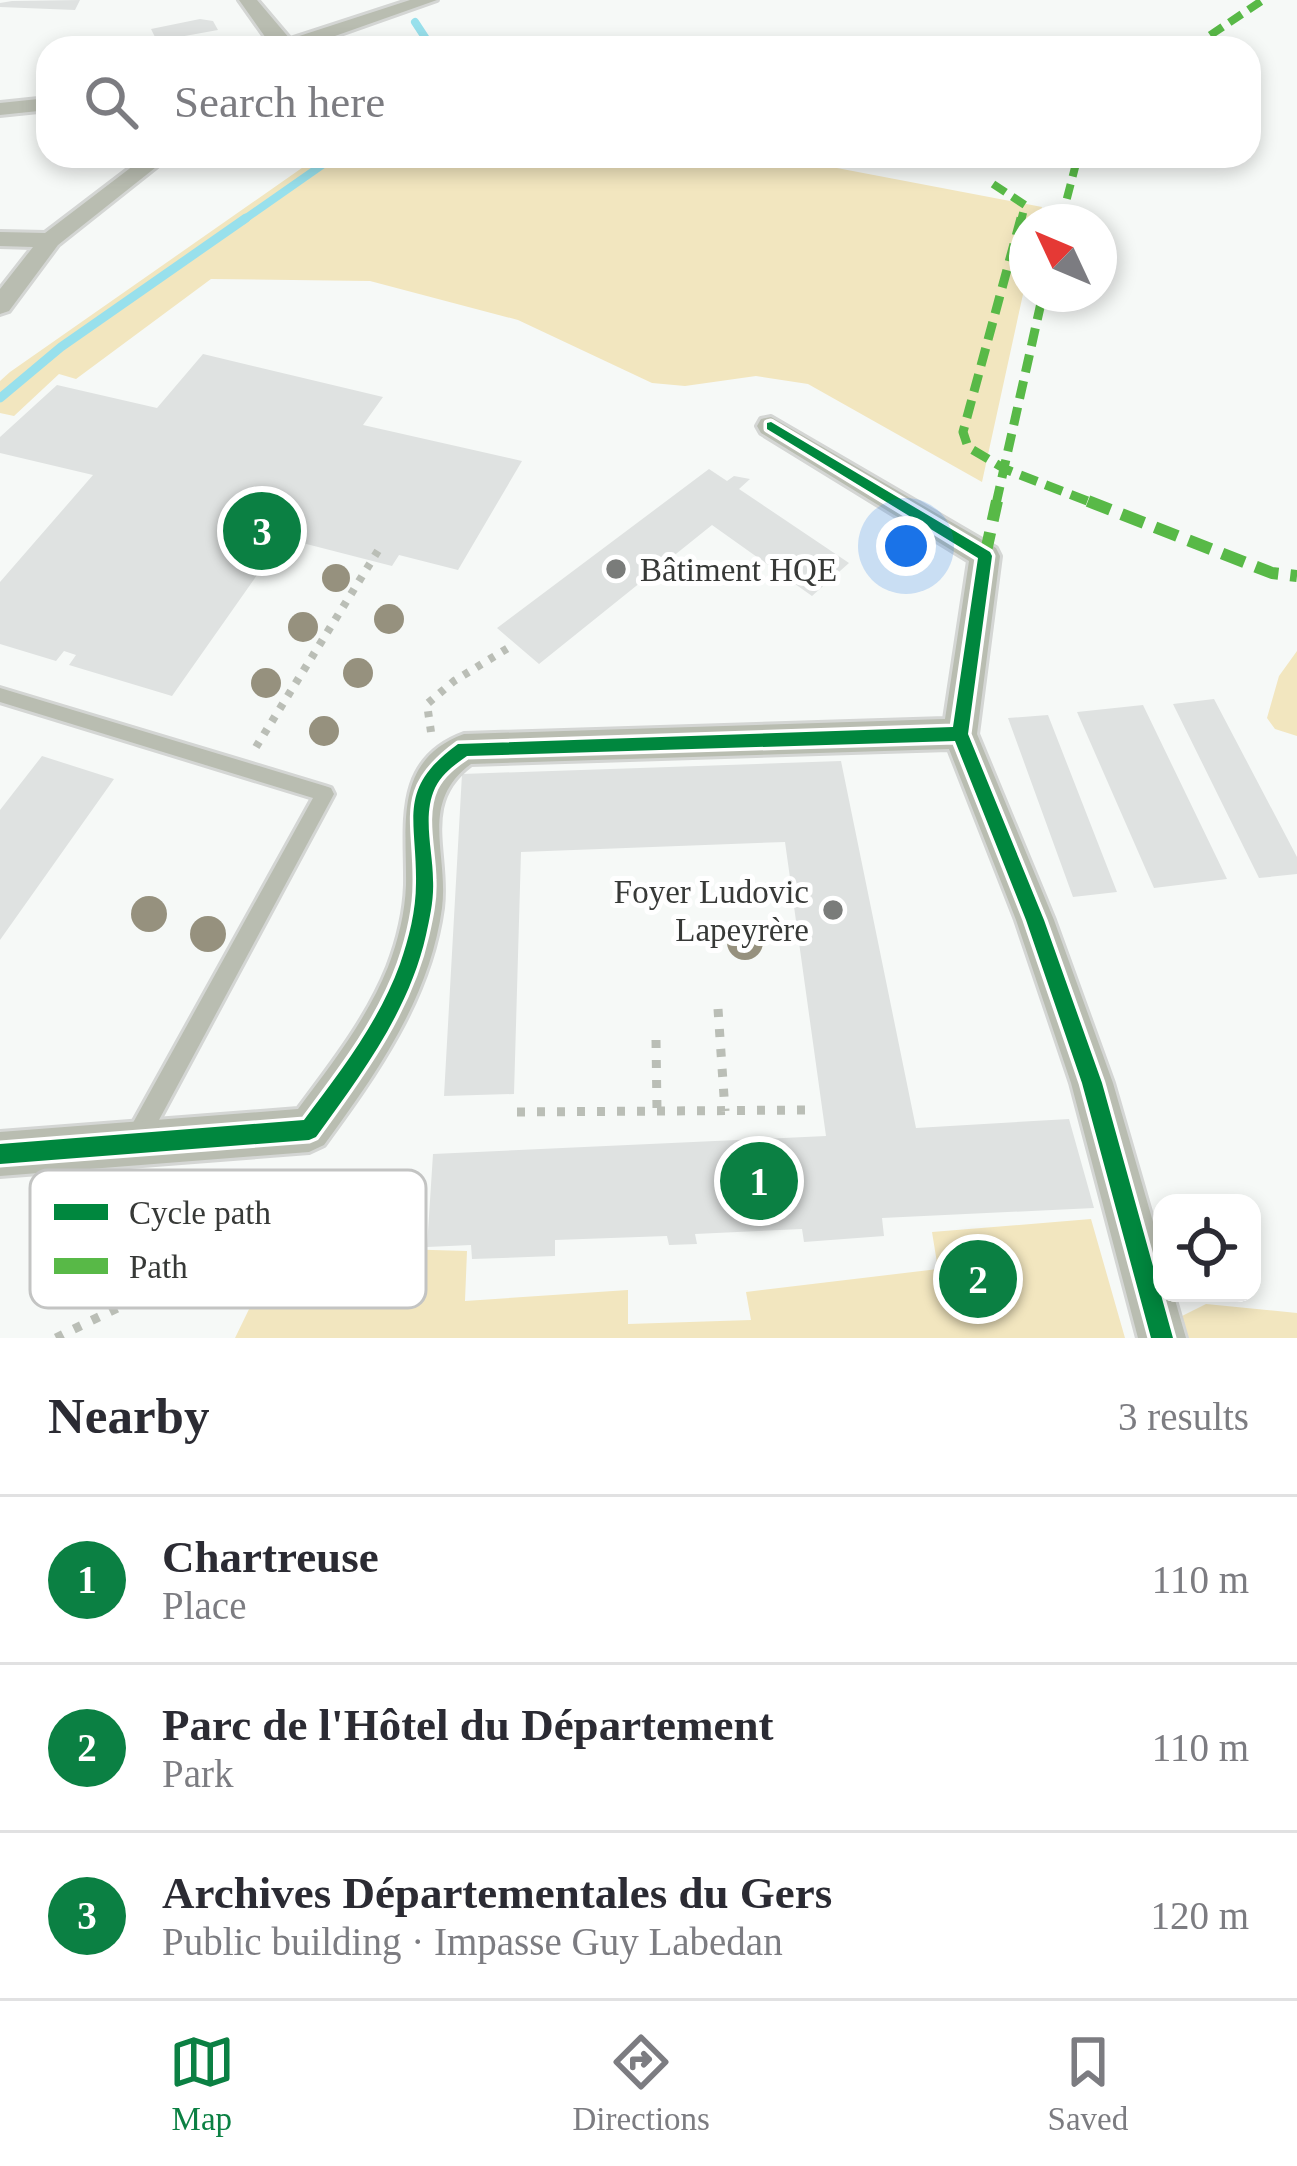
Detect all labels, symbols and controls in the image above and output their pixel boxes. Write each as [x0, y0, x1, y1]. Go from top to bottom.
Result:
search box [36, 36, 1261, 168]
icon: search [78, 69, 144, 135]
text: Search here [174, 77, 385, 127]
north arrow [1009, 204, 1117, 312]
pin: 3 [223, 486, 301, 576]
your location [876, 516, 936, 576]
place label: Bâtiment HQE [640, 552, 837, 588]
marker: Bâtiment HQE [603, 556, 629, 582]
place label: Foyer Ludovic Lapeyrère [614, 874, 809, 948]
marker: Foyer Ludovic Lapeyrère [820, 897, 846, 923]
pin: 1 [720, 1136, 798, 1226]
legend [30, 1170, 426, 1308]
map controls [1153, 1194, 1261, 1302]
button: locate [1153, 1194, 1261, 1302]
text: Cycle path [129, 1195, 272, 1231]
pin: 2 [939, 1234, 1017, 1324]
text: Path [129, 1249, 188, 1285]
text: Nearby [48, 1388, 209, 1444]
text: 3 results [1118, 1395, 1249, 1438]
text: Chartreuse [162, 1532, 379, 1582]
text: 1 [77, 1558, 97, 1601]
text: 110 m [1152, 1558, 1249, 1601]
text: Place [162, 1584, 246, 1627]
text: Parc de l'Hôtel du Département [162, 1700, 774, 1750]
text: 2 [77, 1726, 97, 1769]
text: 110 m [1152, 1726, 1249, 1769]
text: Park [162, 1752, 234, 1795]
text: Archives Départementales du Gers [162, 1868, 832, 1918]
text: 3 [77, 1894, 97, 1937]
text: 120 m [1150, 1894, 1249, 1937]
text: Public building · Impasse Guy Labedan [162, 1920, 783, 1963]
tab: Map [169, 2029, 235, 2138]
tab: Directions [572, 2029, 710, 2138]
tab: Saved [1048, 2029, 1128, 2138]

